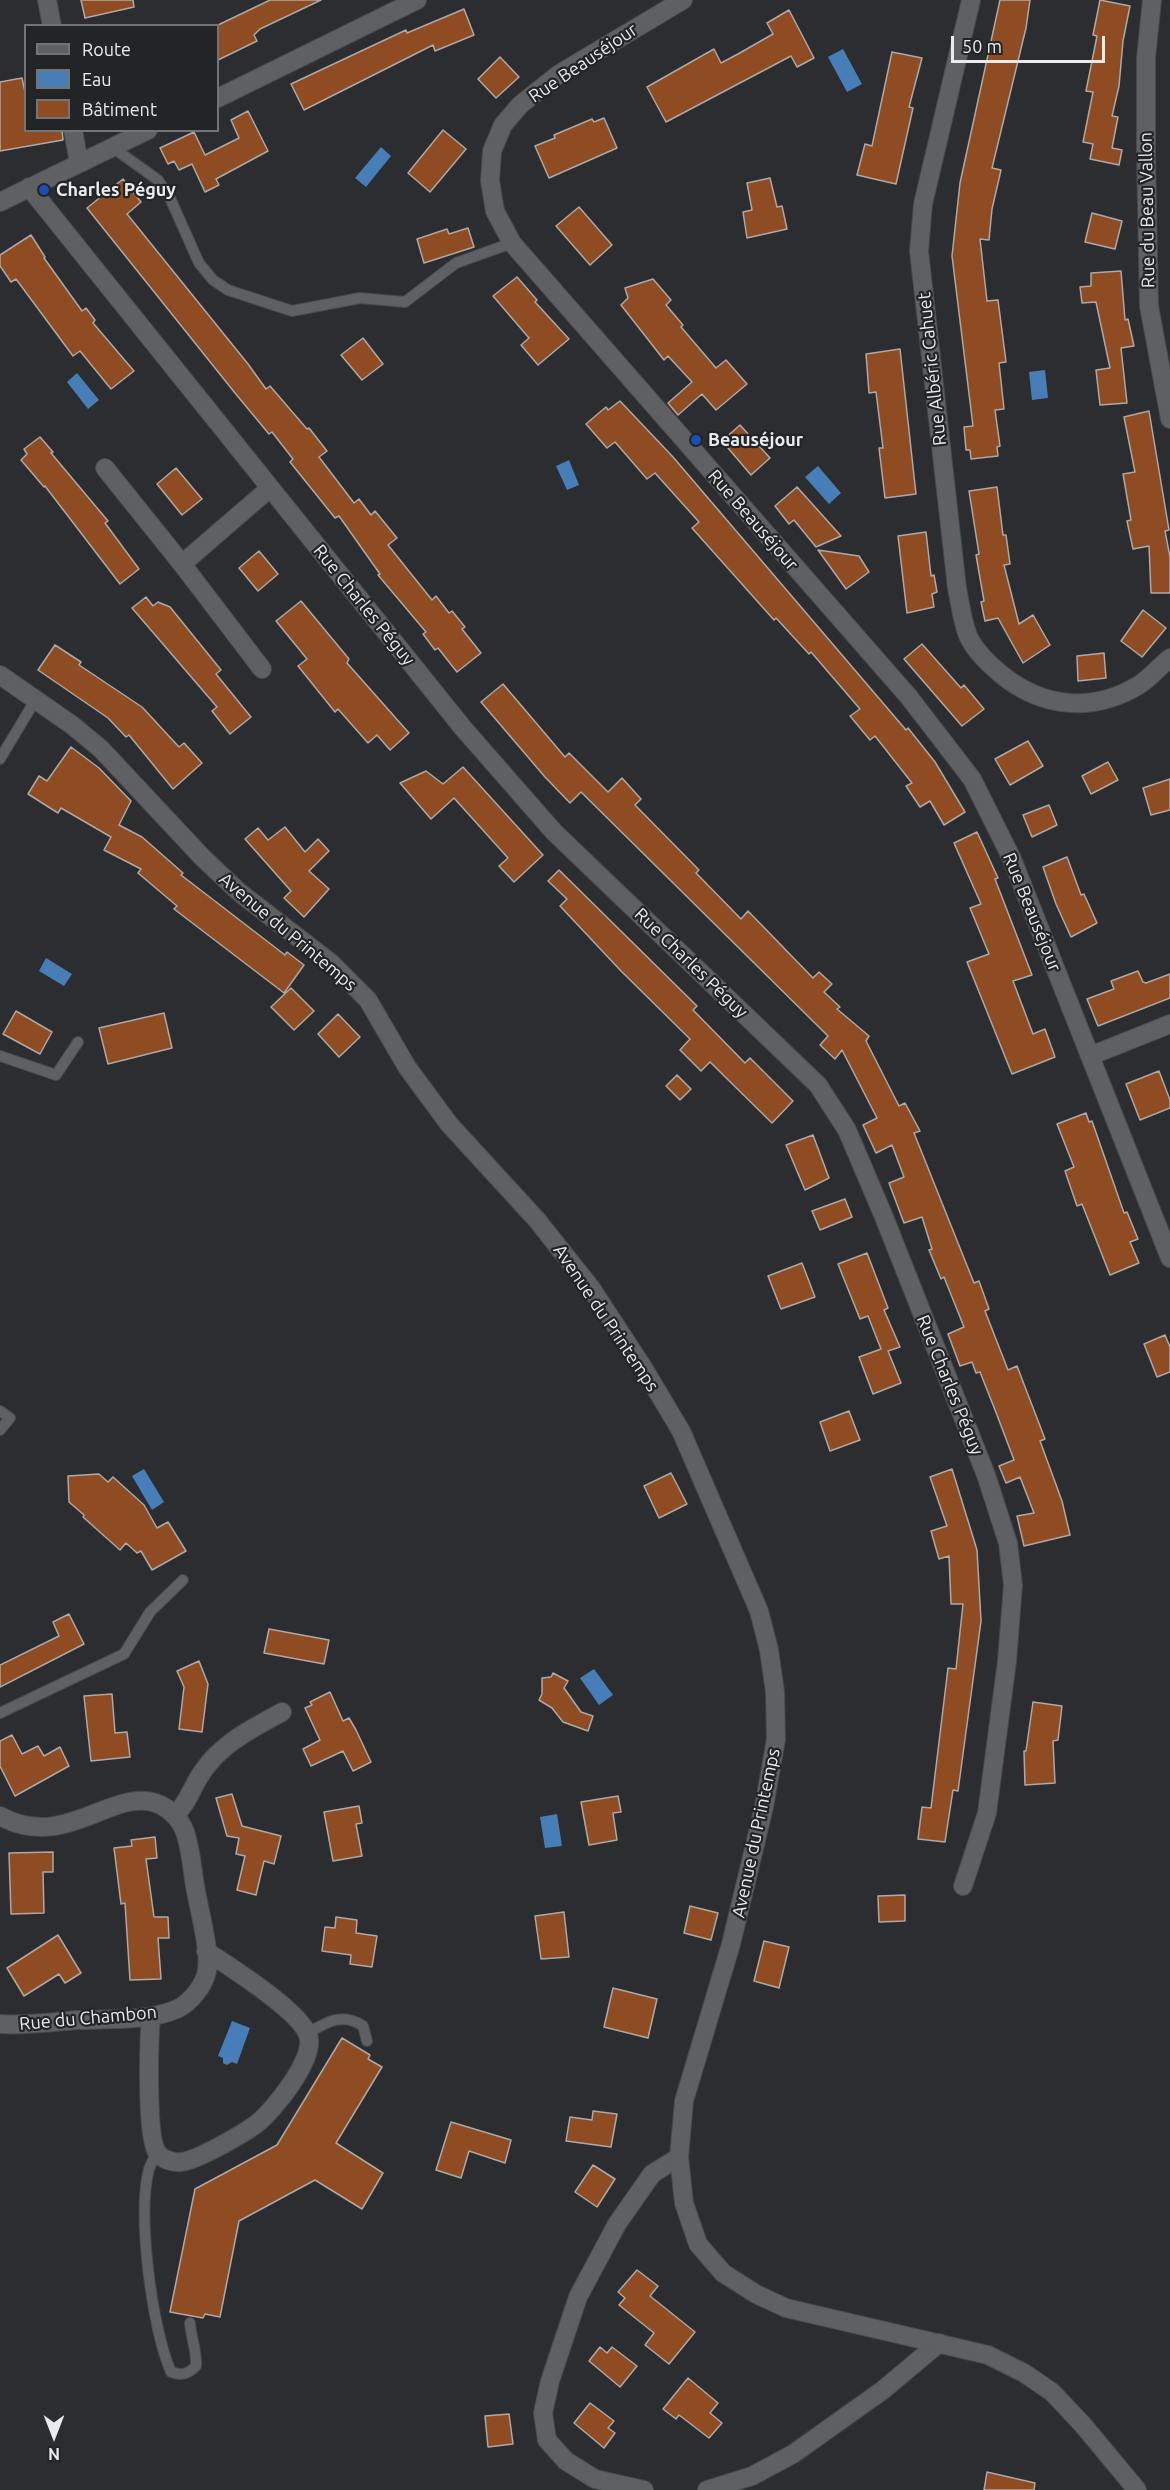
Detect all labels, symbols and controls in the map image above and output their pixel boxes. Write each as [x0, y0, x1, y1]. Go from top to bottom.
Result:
street label: Rue Beauséjour [525, 19, 641, 107]
legend [24, 24, 219, 132]
scale bar [954, 24, 1108, 62]
text: 50 m [962, 36, 1002, 56]
text: Route [82, 39, 131, 59]
text: Eau [82, 69, 112, 89]
text: Bâtiment [82, 99, 157, 119]
street label: Rue du Beau Vallon [1135, 132, 1159, 288]
place label: Charles Péguy [56, 179, 176, 201]
marker: Charles Péguy [37, 183, 51, 197]
street label: Rue Albéric Cahuet [913, 291, 951, 447]
place label: Beauséjour [708, 429, 803, 451]
marker: Beauséjour [689, 433, 703, 447]
street label: Rue Beauséjour [703, 465, 803, 575]
street label: Rue Charles Péguy [309, 540, 419, 670]
street label: Rue Beauséjour [998, 849, 1066, 975]
street label: Avenue du Printemps [215, 868, 361, 996]
street label: Rue Charles Péguy [630, 903, 752, 1023]
street label: Avenue du Printemps [549, 1240, 663, 1396]
street label: Rue Charles Péguy [912, 1312, 988, 1458]
street label: Avenue du Printemps [727, 1746, 785, 1920]
street label: Rue du Chambon [18, 2001, 158, 2035]
north arrow [24, 2406, 84, 2466]
text: N [48, 2445, 60, 2463]

